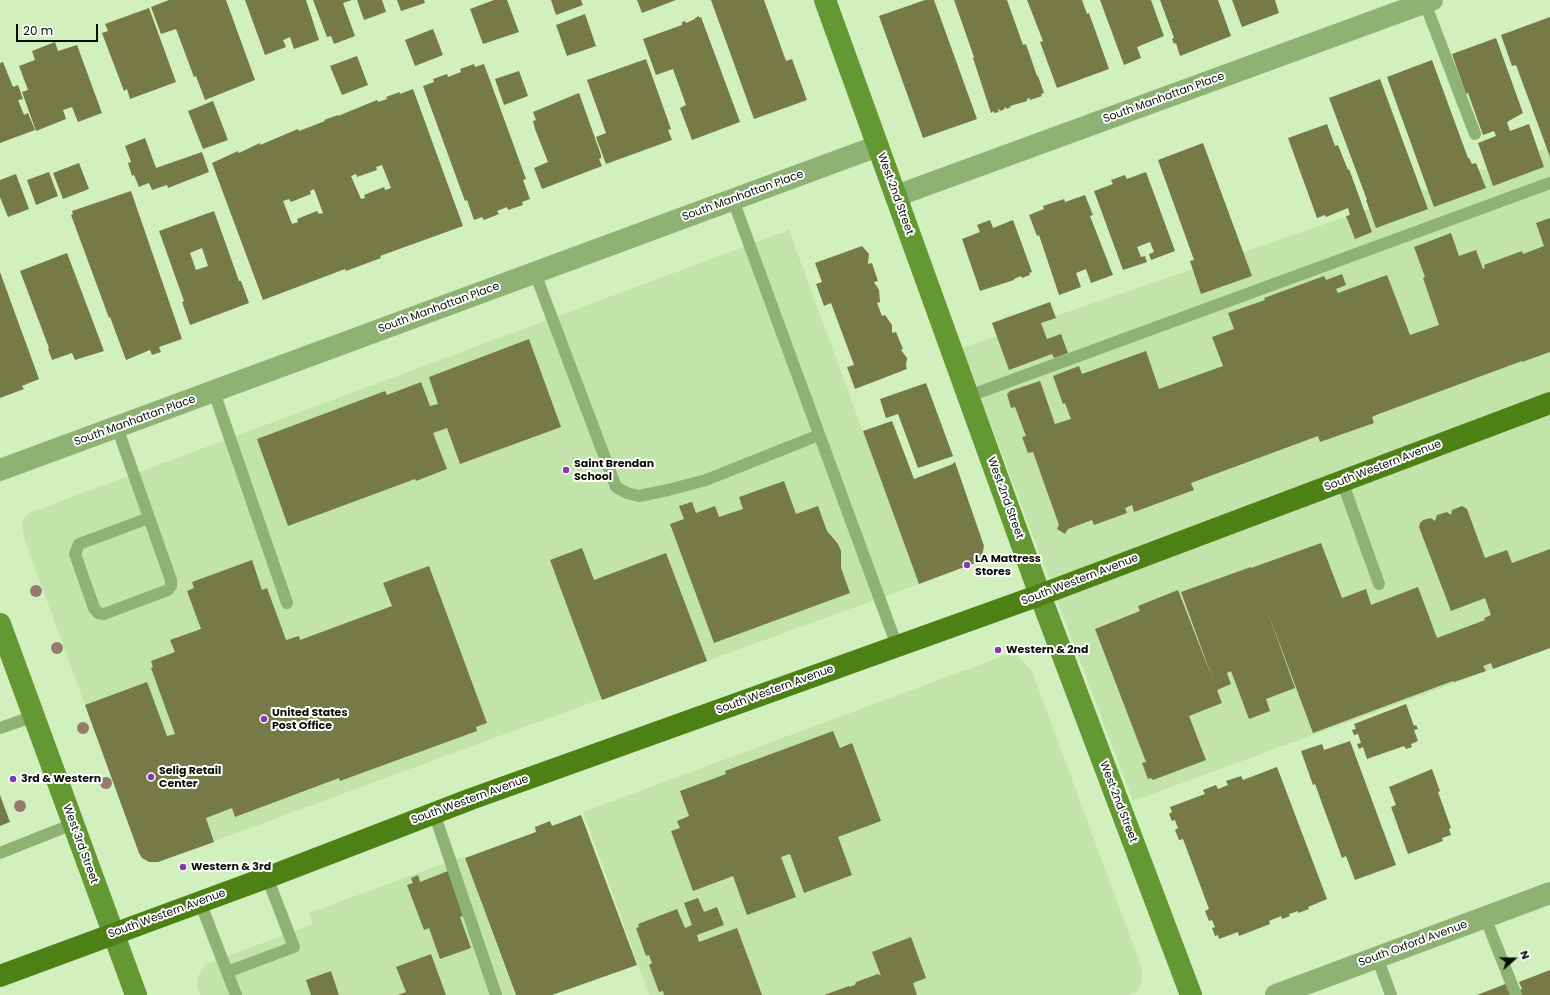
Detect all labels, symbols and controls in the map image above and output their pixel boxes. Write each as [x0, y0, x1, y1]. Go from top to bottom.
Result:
scale bar [18, 16, 100, 42]
text: 20 m [23, 22, 53, 39]
street label: South Manhattan Place [1101, 70, 1227, 126]
street label: West 2nd Street [874, 151, 916, 237]
street label: South Manhattan Place [680, 168, 806, 224]
street label: South Manhattan Place [376, 280, 502, 336]
street label: South Manhattan Place [72, 393, 198, 449]
street label: South Western Avenue [1323, 438, 1443, 494]
street label: West 2nd Street [984, 455, 1026, 541]
place label: Saint Brendan School [574, 457, 654, 483]
marker: Saint Brendan School [561, 465, 571, 475]
place label: LA Mattress Stores [975, 552, 1041, 578]
street label: South Western Avenue [1020, 552, 1140, 608]
marker: LA Mattress Stores [962, 560, 972, 570]
place label: Western & 2nd [1006, 643, 1088, 657]
marker: Western & 2nd [993, 645, 1003, 655]
street label: South Western Avenue [714, 663, 836, 717]
place label: United States Post Office [272, 706, 348, 732]
marker: United States Post Office [259, 714, 269, 724]
street label: West 2nd Street [1096, 759, 1140, 845]
place label: Selig Retail Center [159, 764, 221, 790]
place label: 3rd & Western [21, 772, 101, 786]
marker: Selig Retail Center [146, 772, 156, 782]
street label: South Western Avenue [409, 773, 531, 827]
marker: 3rd & Western [8, 774, 18, 784]
street label: West 3rd Street [60, 803, 100, 885]
place label: Western & 3rd [191, 860, 271, 874]
marker: Western & 3rd [178, 862, 188, 872]
street label: South Western Avenue [106, 887, 228, 941]
street label: South Oxford Avenue [1357, 918, 1469, 970]
north arrow [1494, 939, 1534, 979]
text: N [1516, 948, 1534, 962]

